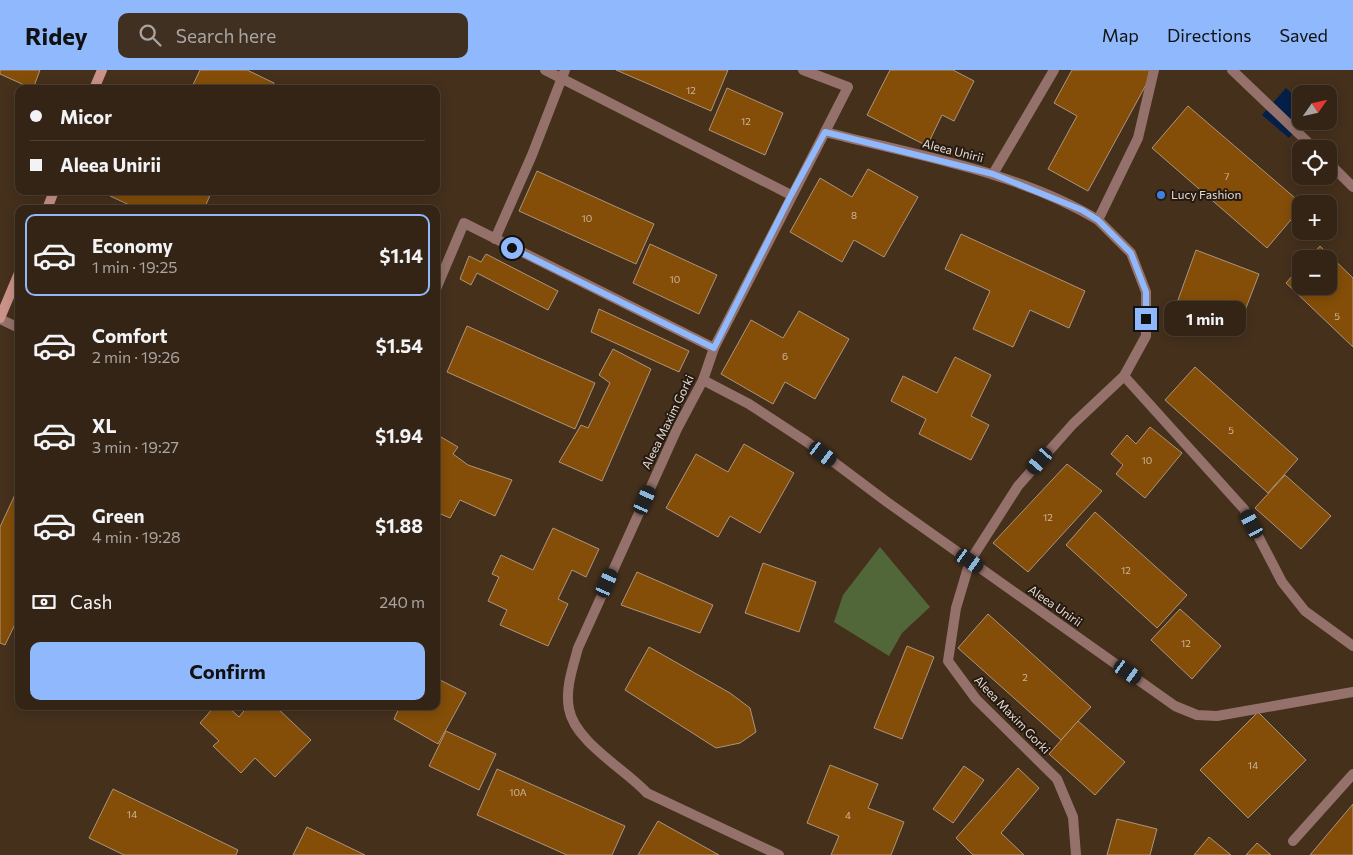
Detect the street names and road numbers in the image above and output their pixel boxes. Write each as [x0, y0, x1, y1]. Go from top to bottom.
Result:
street label: Aleea Unirii [921, 136, 985, 164]
street label: Aleea Maxim Gorki [638, 372, 696, 471]
street label: Aleea Unirii [1026, 582, 1085, 629]
street label: Aleea Maxim Gorki [972, 672, 1053, 756]

